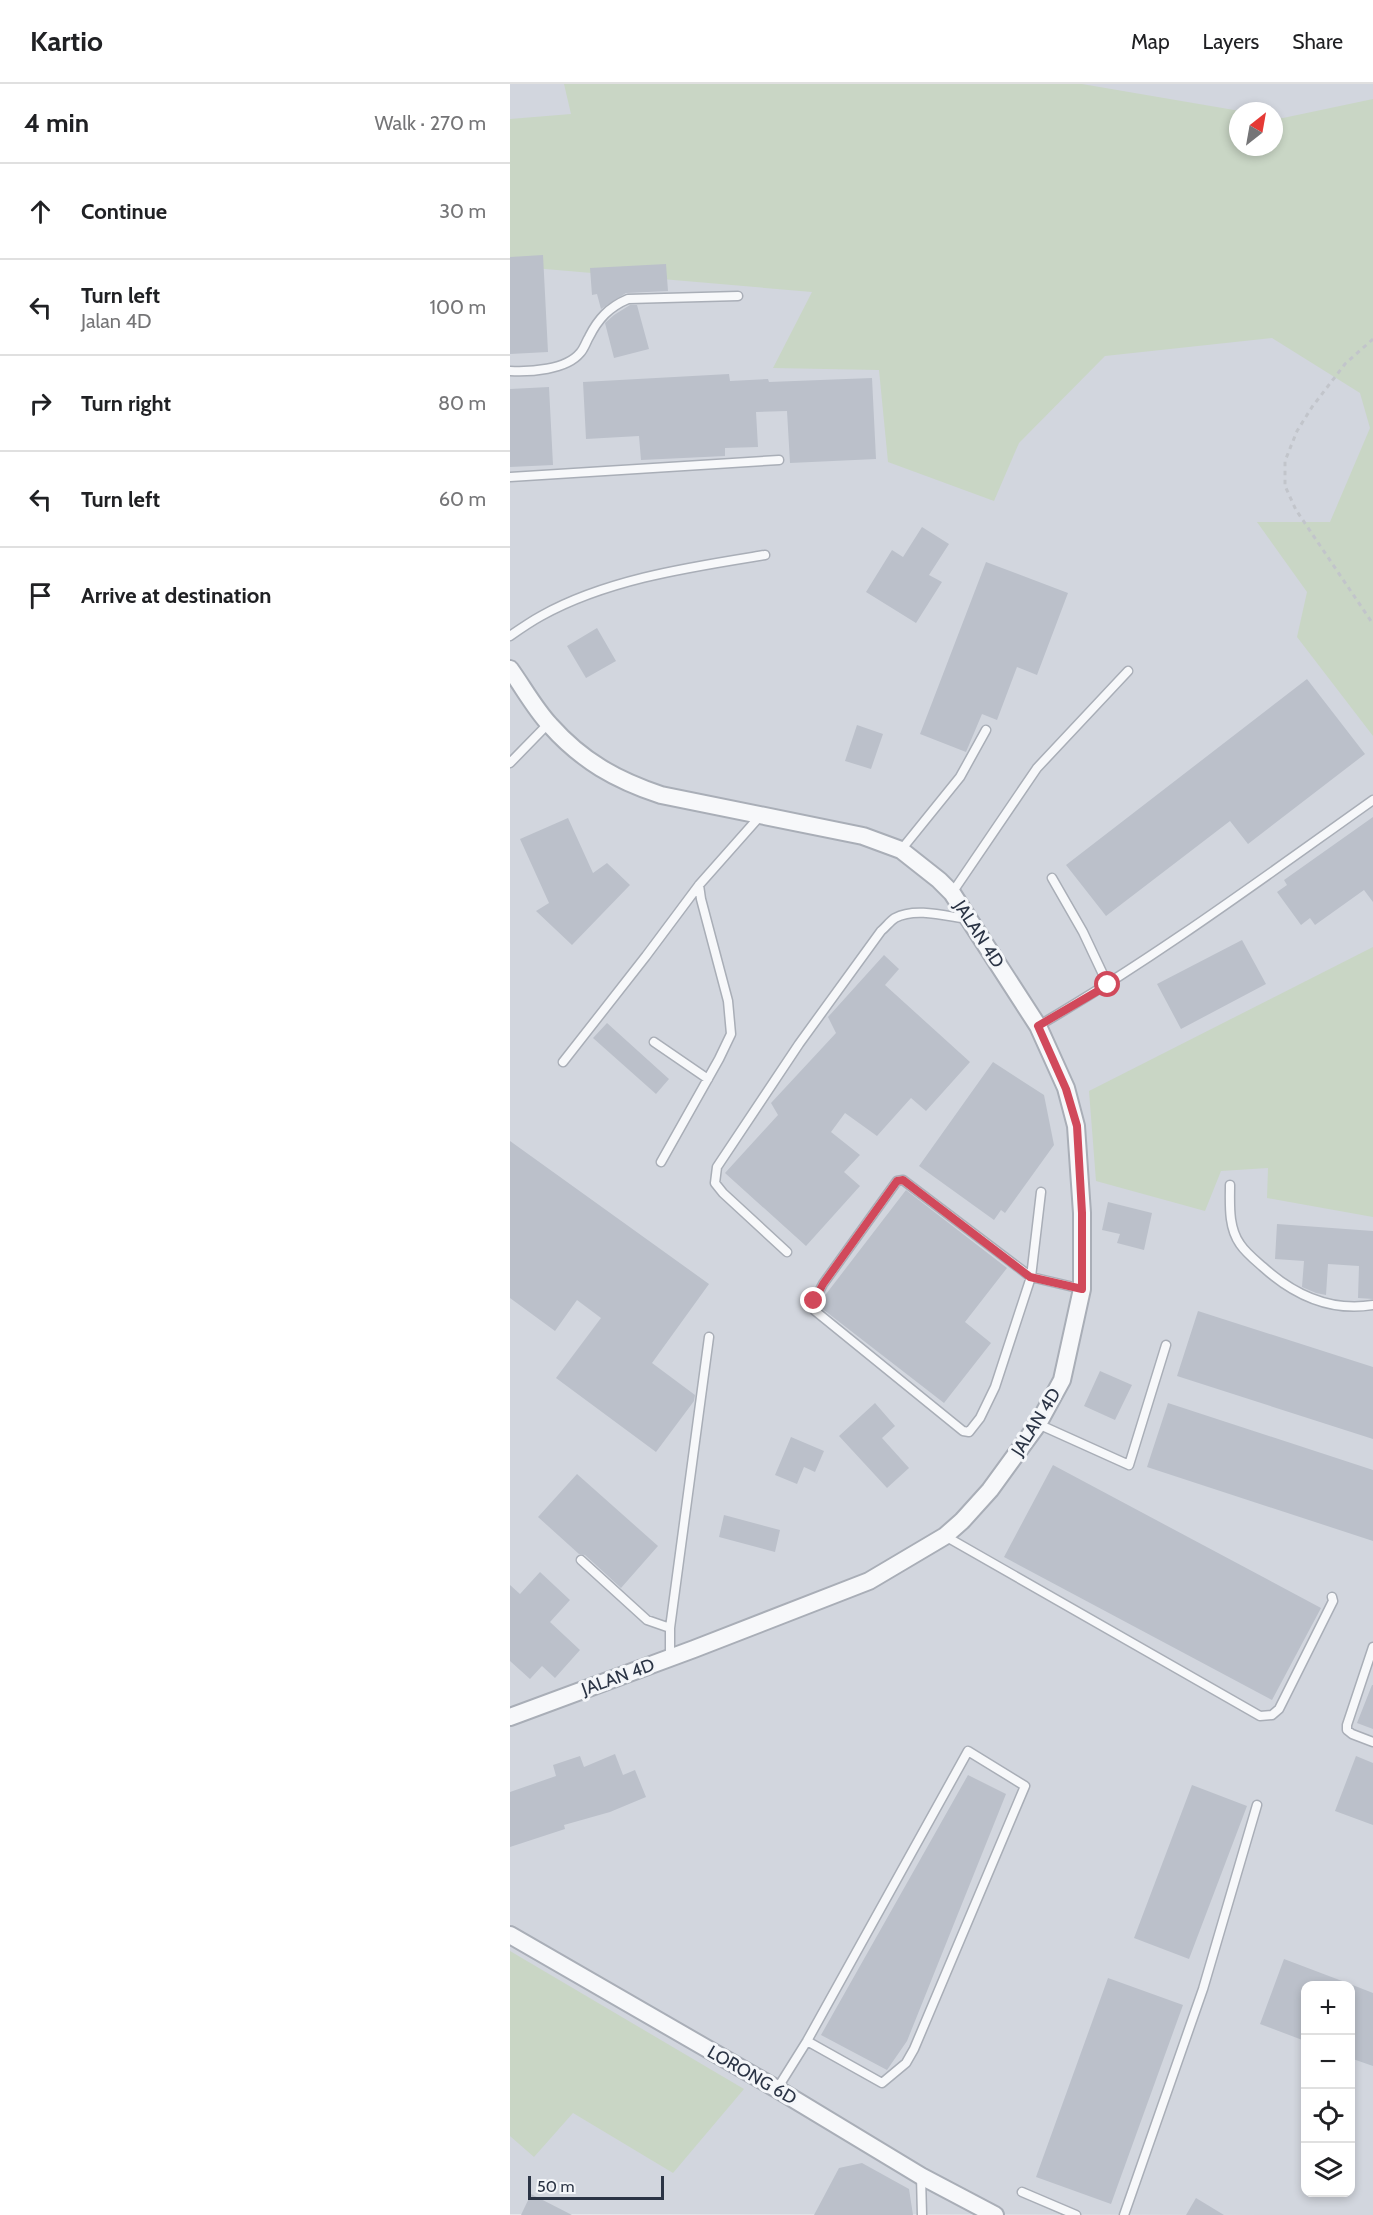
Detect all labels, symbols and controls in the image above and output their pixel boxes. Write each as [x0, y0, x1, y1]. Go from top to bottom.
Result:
text: Kartio [30, 24, 103, 58]
text: Map [1131, 29, 1170, 54]
text: Layers [1203, 29, 1259, 54]
text: Share [1292, 29, 1343, 54]
north arrow [1229, 102, 1283, 156]
text: 4 min [24, 107, 89, 139]
text: Walk · 270 m [374, 111, 486, 135]
icon: ahead [24, 195, 57, 228]
text: Continue [81, 198, 167, 225]
text: 30 m [439, 199, 486, 223]
text: Turn left [81, 282, 160, 309]
icon: left [24, 291, 57, 324]
text: 100 m [430, 295, 486, 319]
text: Jalan 4D [81, 309, 152, 333]
icon: right [24, 387, 57, 420]
text: Turn right [81, 390, 171, 417]
text: 80 m [438, 391, 486, 415]
icon: left [24, 483, 57, 516]
text: Turn left [81, 486, 160, 513]
text: 60 m [439, 487, 486, 511]
icon: arrive [24, 579, 57, 612]
text: Arrive at destination [81, 582, 271, 609]
street label: JALAN 4D [949, 895, 1009, 972]
route start [1094, 971, 1120, 997]
route end [800, 1287, 826, 1313]
street label: JALAN 4D [1006, 1384, 1065, 1461]
street label: JALAN 4D [578, 1654, 657, 1701]
map controls [1301, 1981, 1355, 2197]
button: + [1301, 1981, 1355, 2035]
button: − [1301, 2035, 1355, 2089]
street label: LORONG 6D [704, 2041, 800, 2109]
button: locate [1301, 2089, 1355, 2143]
button: layers [1301, 2143, 1355, 2197]
scale bar [528, 2173, 664, 2200]
text: 50 m [537, 2177, 574, 2196]

